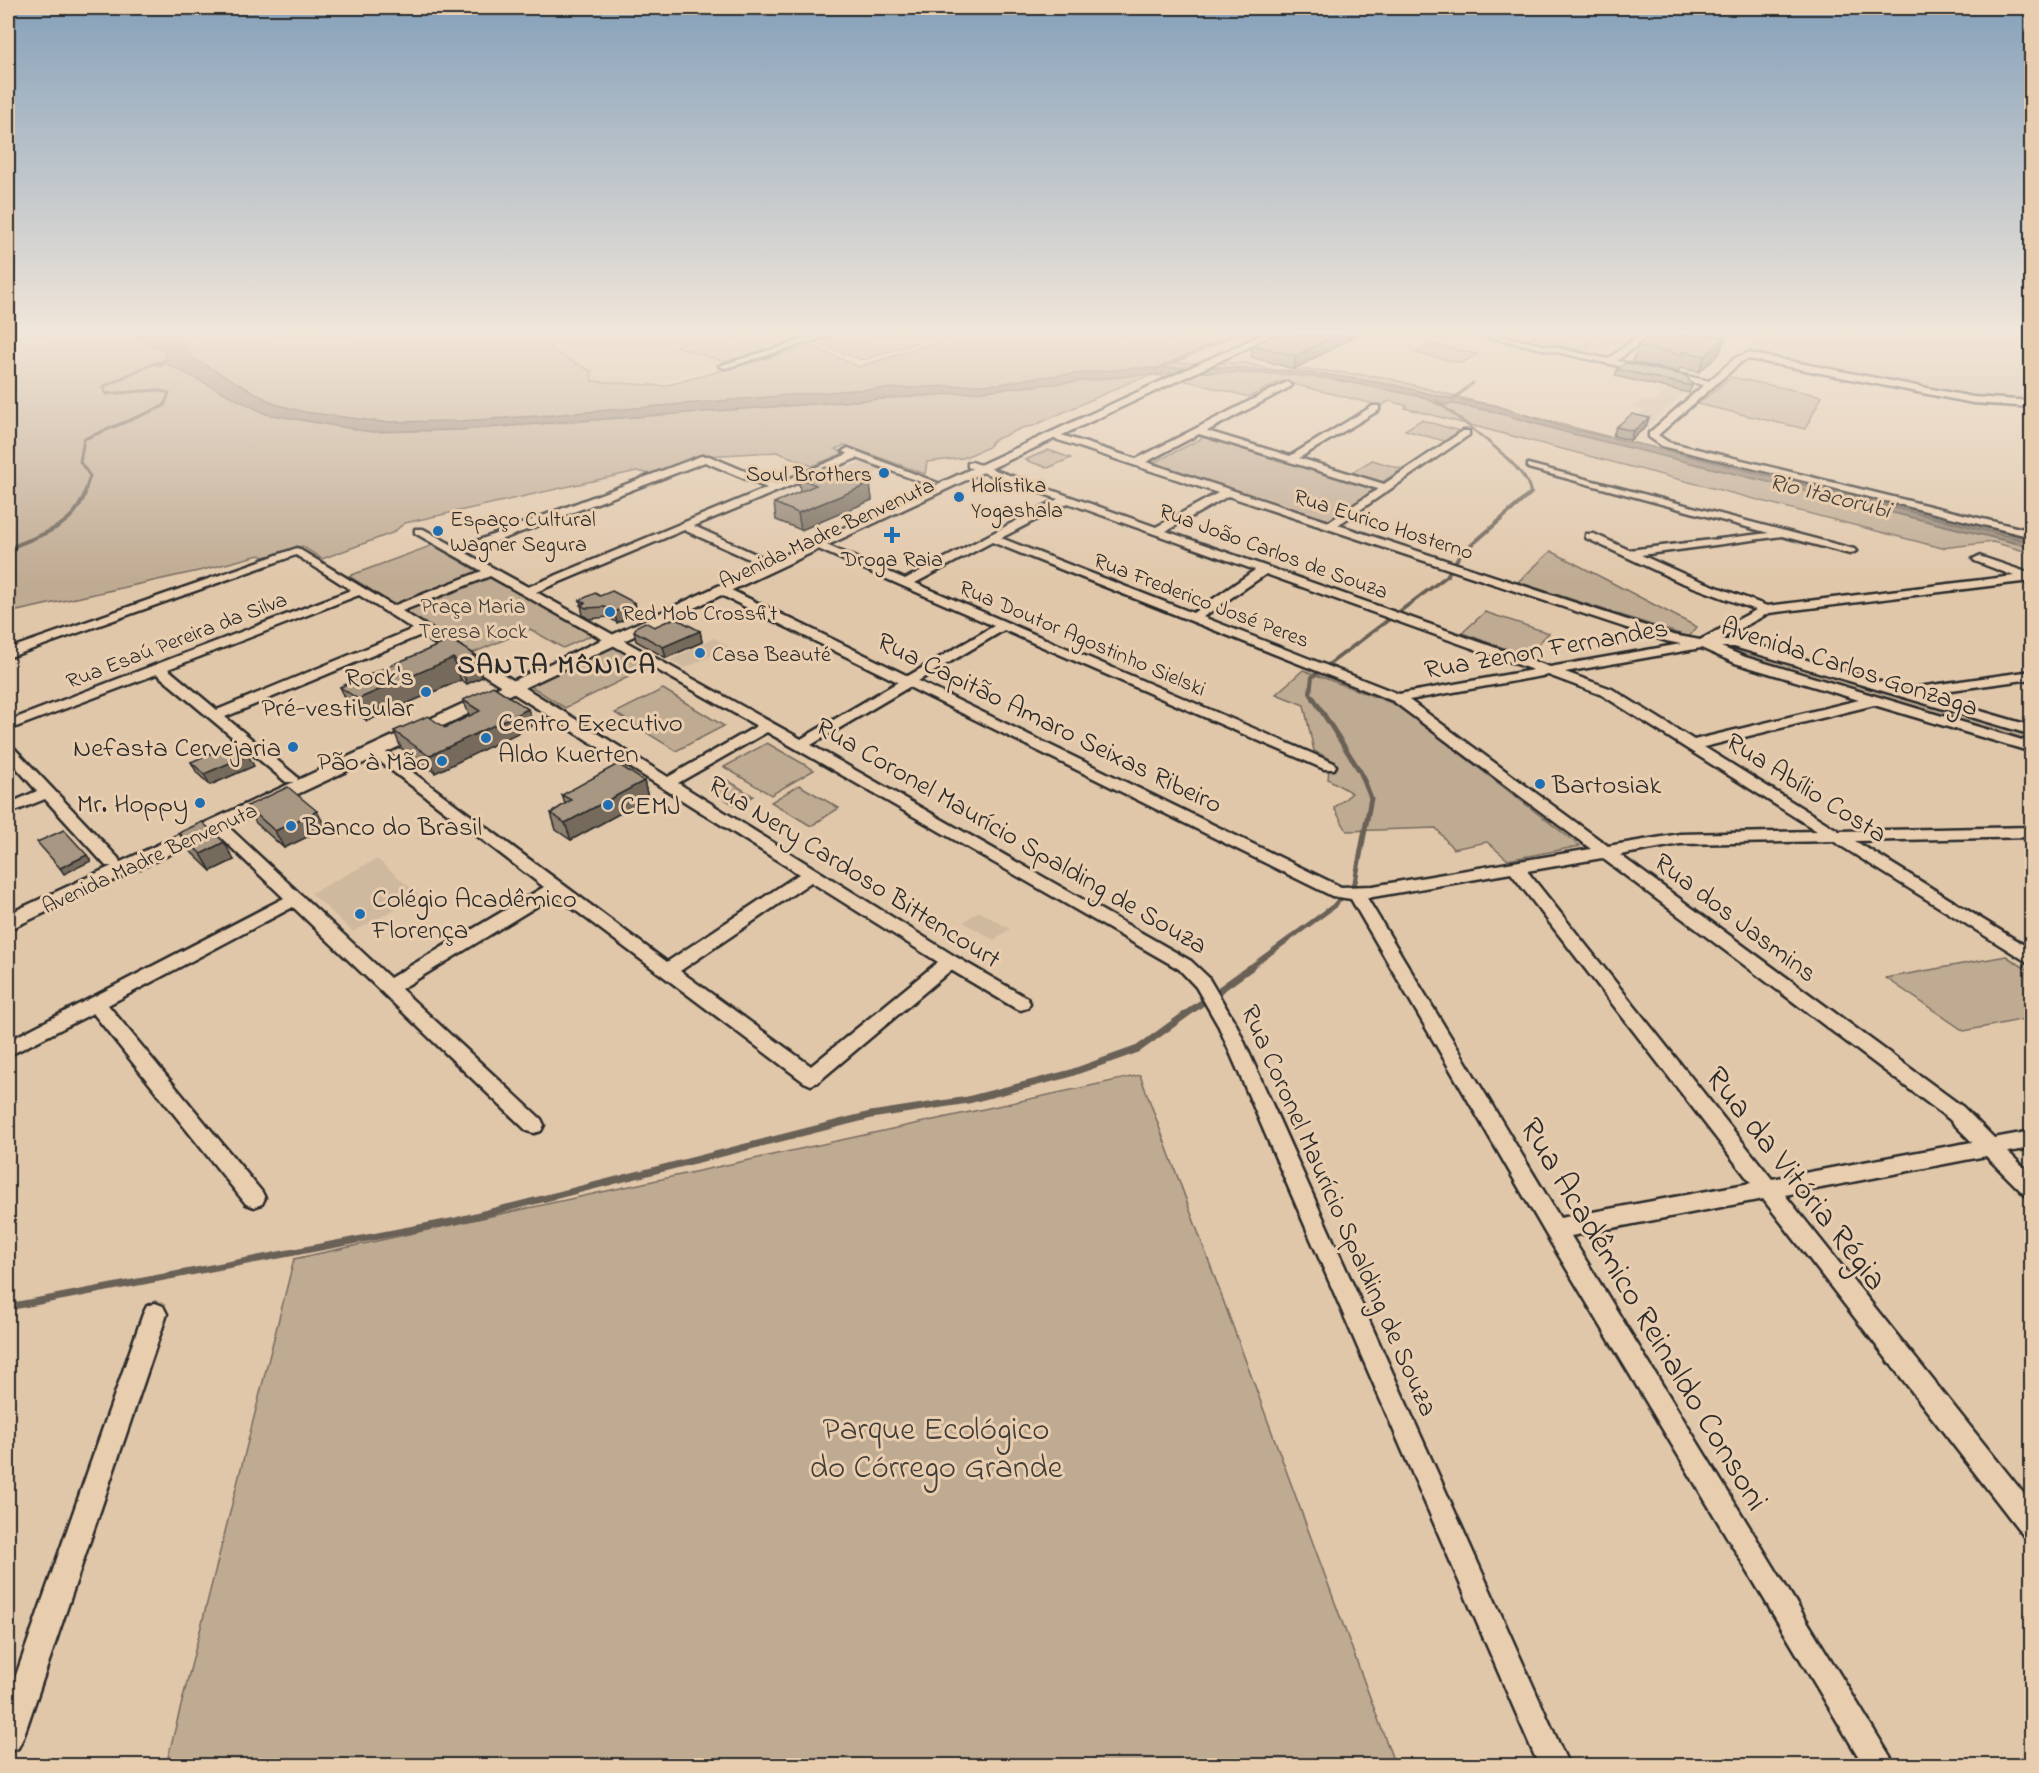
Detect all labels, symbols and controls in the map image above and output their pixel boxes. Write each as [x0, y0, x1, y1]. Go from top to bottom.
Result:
place label: Soul Brothers [746, 460, 872, 492]
water label: Rio Itacorubi [1765, 465, 1896, 530]
marker: Soul Brothers [877, 466, 891, 480]
street label: Avenida Madre Benvenuta [714, 471, 940, 599]
place label: Holístika Yogashala [971, 471, 1063, 529]
street label: Rua Eurico Hosterno [1289, 482, 1477, 570]
marker: Holístika Yogashala [952, 490, 966, 504]
street label: Rua João Carlos de Souza [1154, 496, 1392, 609]
place label: Espaço Cultural Wagner Segura [450, 505, 596, 563]
marker: Espaço Cultural Wagner Segura [431, 524, 445, 538]
marker: Droga Raia [885, 528, 899, 542]
place label: Droga Raia [840, 545, 943, 578]
street label: Rua Frederico José Peres [1088, 546, 1313, 658]
street label: Rua Doutor Agostinho Sielski [953, 573, 1210, 707]
street label: Rua Esaú Pereira da Silva [62, 585, 292, 699]
park label: Praça Maria Teresa Kock [418, 592, 528, 649]
place label: Red Mob Crossfit [622, 599, 778, 631]
marker: Red Mob Crossfit [603, 605, 617, 619]
street label: Avenida Carlos Gonzaga [1716, 608, 1983, 728]
street label: Rua Zenon Fernandes [1422, 610, 1671, 691]
street label: Rua Capitão Amaro Seixas Ribeiro [869, 623, 1228, 825]
place label: Casa Beauté [712, 640, 831, 672]
marker: Casa Beauté [693, 646, 707, 660]
district label: SANTA MÔNICA [457, 647, 657, 686]
place label: Rock's Pré-vestibular [261, 659, 415, 729]
marker: Rock's Pré-vestibular [419, 685, 433, 699]
place label: Centro Executivo Aldo Kuerten [498, 705, 683, 775]
street label: Rua Coronel Maurício Spalding de Souza [808, 709, 1214, 966]
street label: Rua Abílio Costa [1717, 724, 1894, 854]
place label: Nefasta Cervejaria [73, 730, 281, 769]
marker: Centro Executivo Aldo Kuerten [479, 731, 493, 745]
marker: Nefasta Cervejaria [286, 740, 300, 754]
place label: Pão à Mão [317, 744, 430, 783]
marker: Pão à Mão [435, 754, 449, 768]
street label: Rua Nery Cardoso Bittencourt [700, 767, 1008, 979]
place label: Bartosiak [1551, 767, 1661, 806]
marker: Bartosiak [1533, 777, 1547, 791]
place label: Mr. Hoppy [77, 786, 188, 825]
place label: CEMJ [620, 788, 681, 827]
street label: Avenida Madre Benvenuta [37, 796, 263, 924]
marker: Mr. Hoppy [193, 796, 207, 810]
marker: CEMJ [601, 798, 615, 812]
place label: Banco do Brasil [302, 809, 482, 848]
marker: Banco do Brasil [284, 819, 298, 833]
street label: Rua dos Jasmins [1645, 845, 1824, 993]
place label: Colégio Acadêmico Florença [371, 881, 577, 951]
marker: Colégio Acadêmico Florença [353, 907, 367, 921]
street label: Rua Coronel Maurício Spalding de Souza [1229, 999, 1446, 1423]
street label: Rua da Vitória Régia [1692, 1057, 1898, 1302]
street label: Rua Acadêmico Reinaldo Consoni [1506, 1109, 1779, 1521]
park label: Parque Ecológico do Córrego Grande [809, 1407, 1063, 1493]

